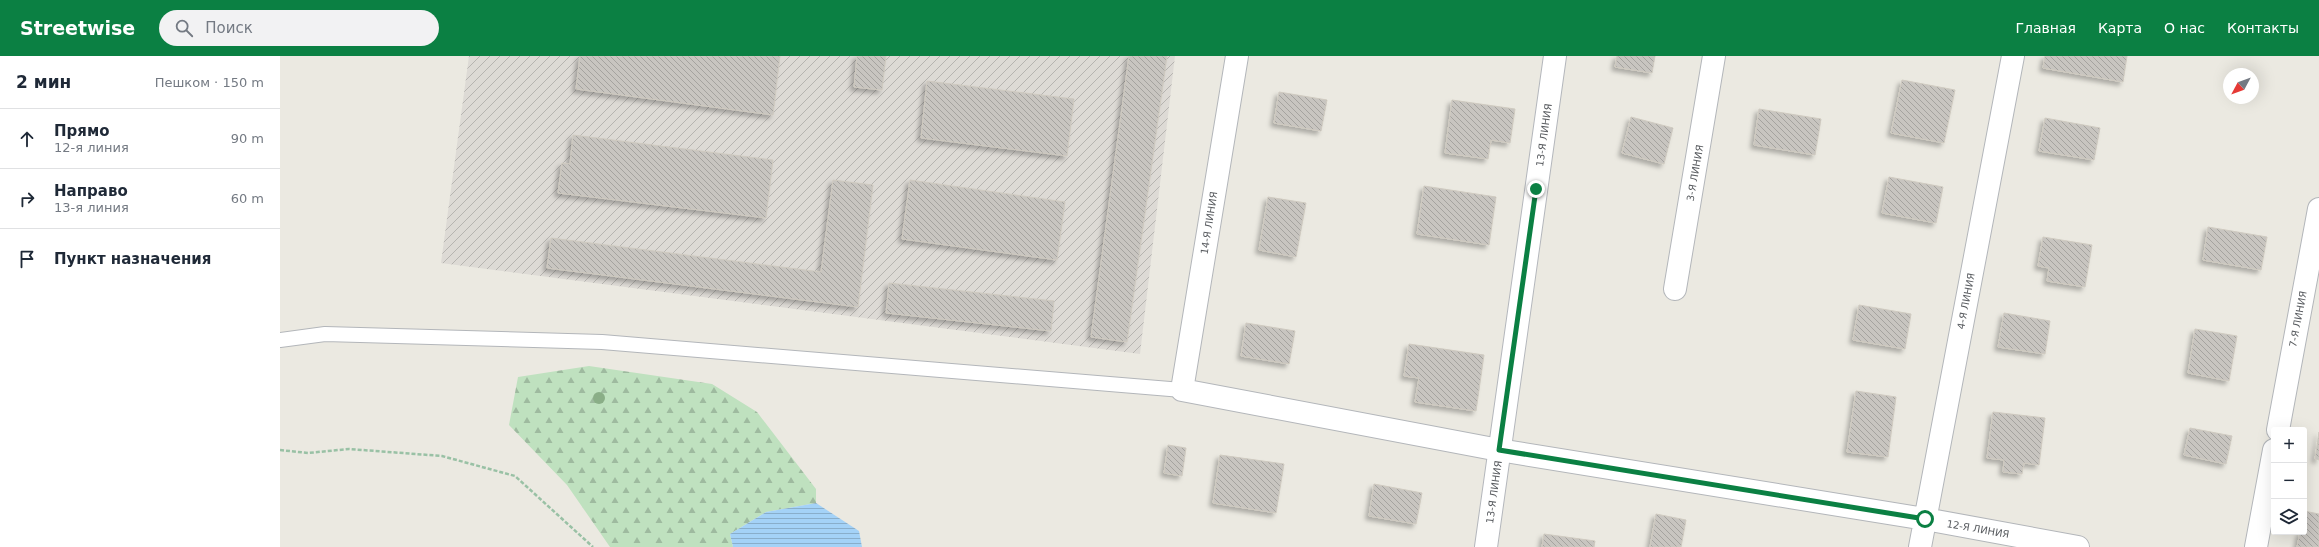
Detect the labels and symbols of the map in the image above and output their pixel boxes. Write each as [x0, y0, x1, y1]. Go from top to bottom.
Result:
north arrow [2223, 68, 2259, 104]
street label: 13-Я ЛИНИЯ [1534, 103, 1554, 167]
street label: 3-Я ЛИНИЯ [1685, 144, 1705, 202]
route end [1527, 180, 1545, 198]
street label: 14-Я ЛИНИЯ [1199, 191, 1219, 255]
street label: 4-Я ЛИНИЯ [1955, 272, 1977, 330]
street label: 7-Я ЛИНИЯ [2287, 290, 2309, 348]
street label: 13-Я ЛИНИЯ [1484, 460, 1504, 524]
route start [1916, 510, 1934, 528]
street label: 12-Я ЛИНИЯ [1946, 518, 2010, 540]

